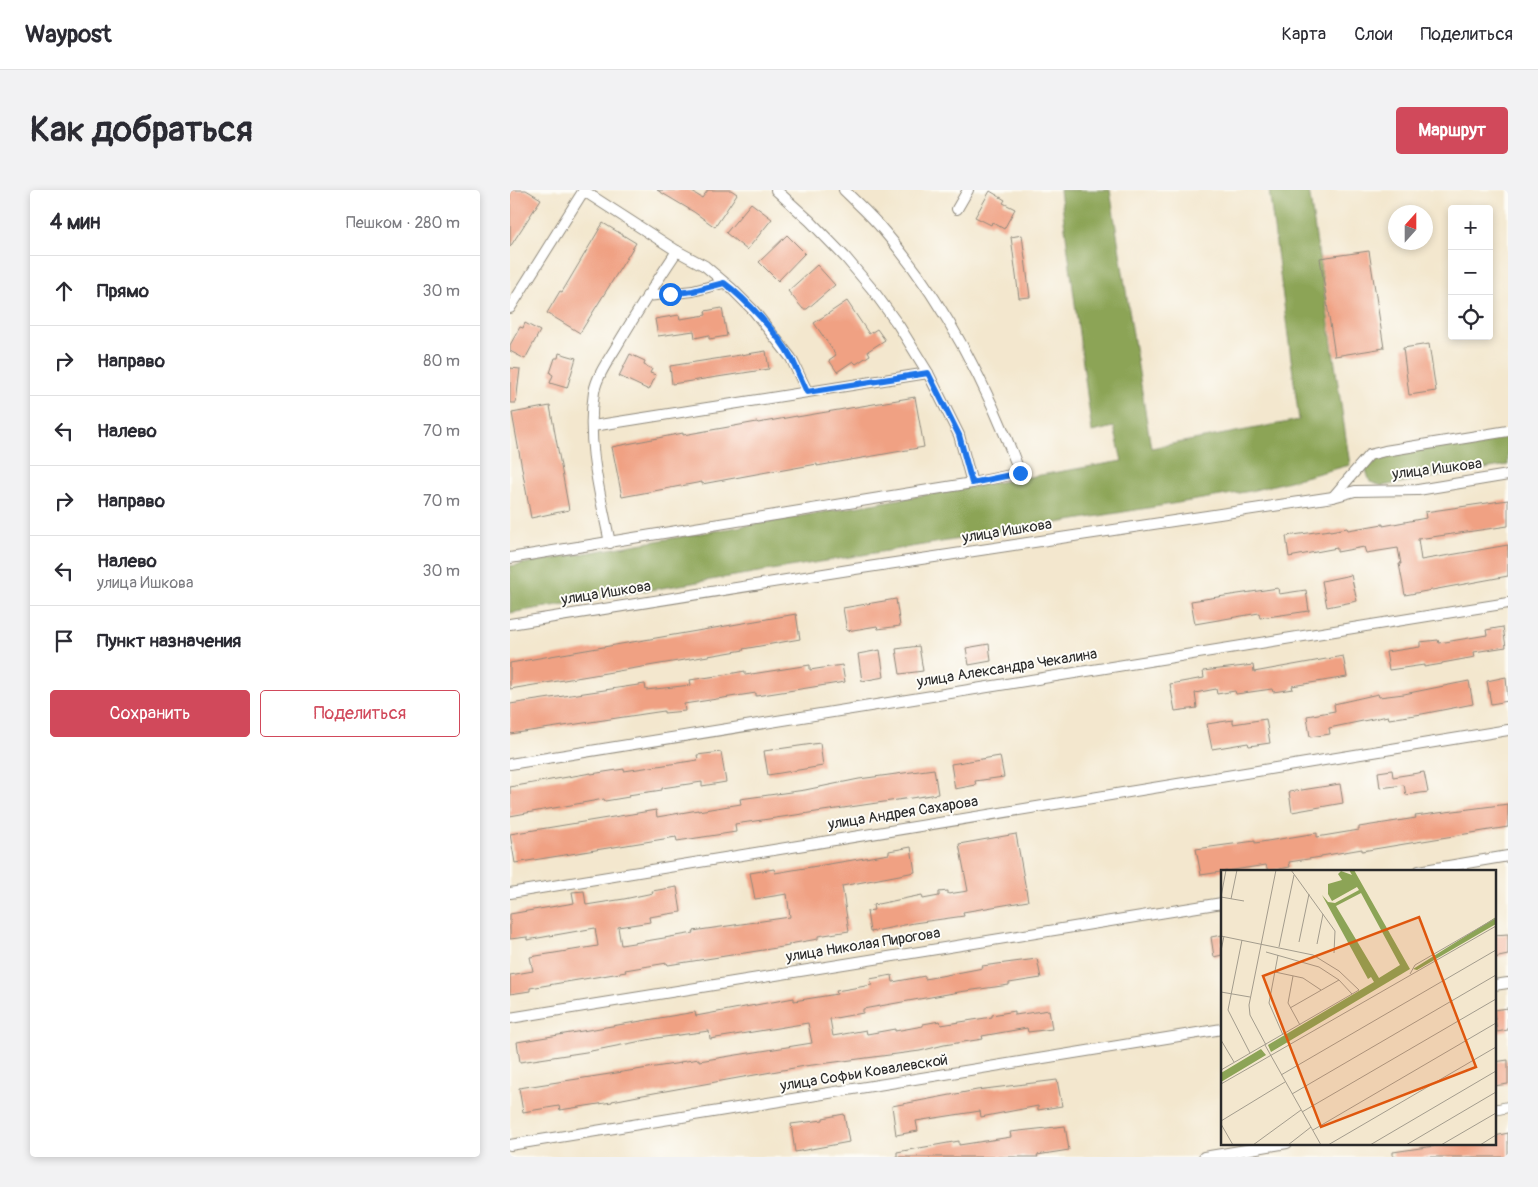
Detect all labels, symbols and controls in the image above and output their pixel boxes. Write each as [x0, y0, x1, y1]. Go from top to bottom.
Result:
text: Waypost [25, 20, 112, 49]
text: Карта [1282, 23, 1326, 46]
text: Слои [1354, 23, 1392, 46]
text: Поделиться [1420, 23, 1513, 46]
button: Маршрут [1396, 107, 1508, 154]
text: Как добраться [30, 108, 253, 152]
north arrow [1388, 205, 1433, 250]
map controls [1448, 205, 1493, 340]
button: + [1448, 205, 1493, 250]
text: 4 мин [50, 209, 100, 236]
text: Пешком · 280 m [346, 213, 460, 233]
button: − [1448, 250, 1493, 295]
icon: ahead [50, 277, 78, 305]
text: Прямо [97, 279, 149, 303]
text: 30 m [422, 281, 460, 301]
route start [659, 283, 682, 306]
button: locate [1448, 295, 1493, 340]
icon: right [50, 347, 78, 375]
text: Направо [97, 349, 165, 373]
text: 80 m [423, 351, 460, 371]
icon: left [50, 417, 78, 445]
text: Налево [97, 419, 157, 443]
text: 70 m [423, 421, 460, 441]
street label: улица Ишкова [1390, 454, 1483, 484]
route end [1009, 462, 1032, 485]
icon: right [50, 487, 78, 515]
text: Направо [97, 489, 165, 513]
text: 70 m [423, 491, 460, 511]
street label: улица Ишкова [960, 515, 1053, 548]
text: Налево [97, 549, 157, 573]
icon: left [50, 557, 78, 585]
text: 30 m [422, 561, 460, 581]
text: улица Ишкова [97, 573, 193, 593]
street label: улица Ишкова [559, 577, 652, 610]
icon: arrive [50, 627, 78, 655]
text: Пункт назначения [97, 629, 241, 653]
street label: улица Александра Чекалина [915, 644, 1098, 692]
button: Сохранить [50, 690, 250, 737]
button: Поделиться [260, 690, 460, 737]
street label: улица Андрея Сахарова [826, 792, 979, 834]
inset map [1221, 870, 1496, 1144]
street label: улица Николая Пирогова [783, 923, 942, 967]
street label: улица Софьи Ковалевской [778, 1050, 949, 1096]

